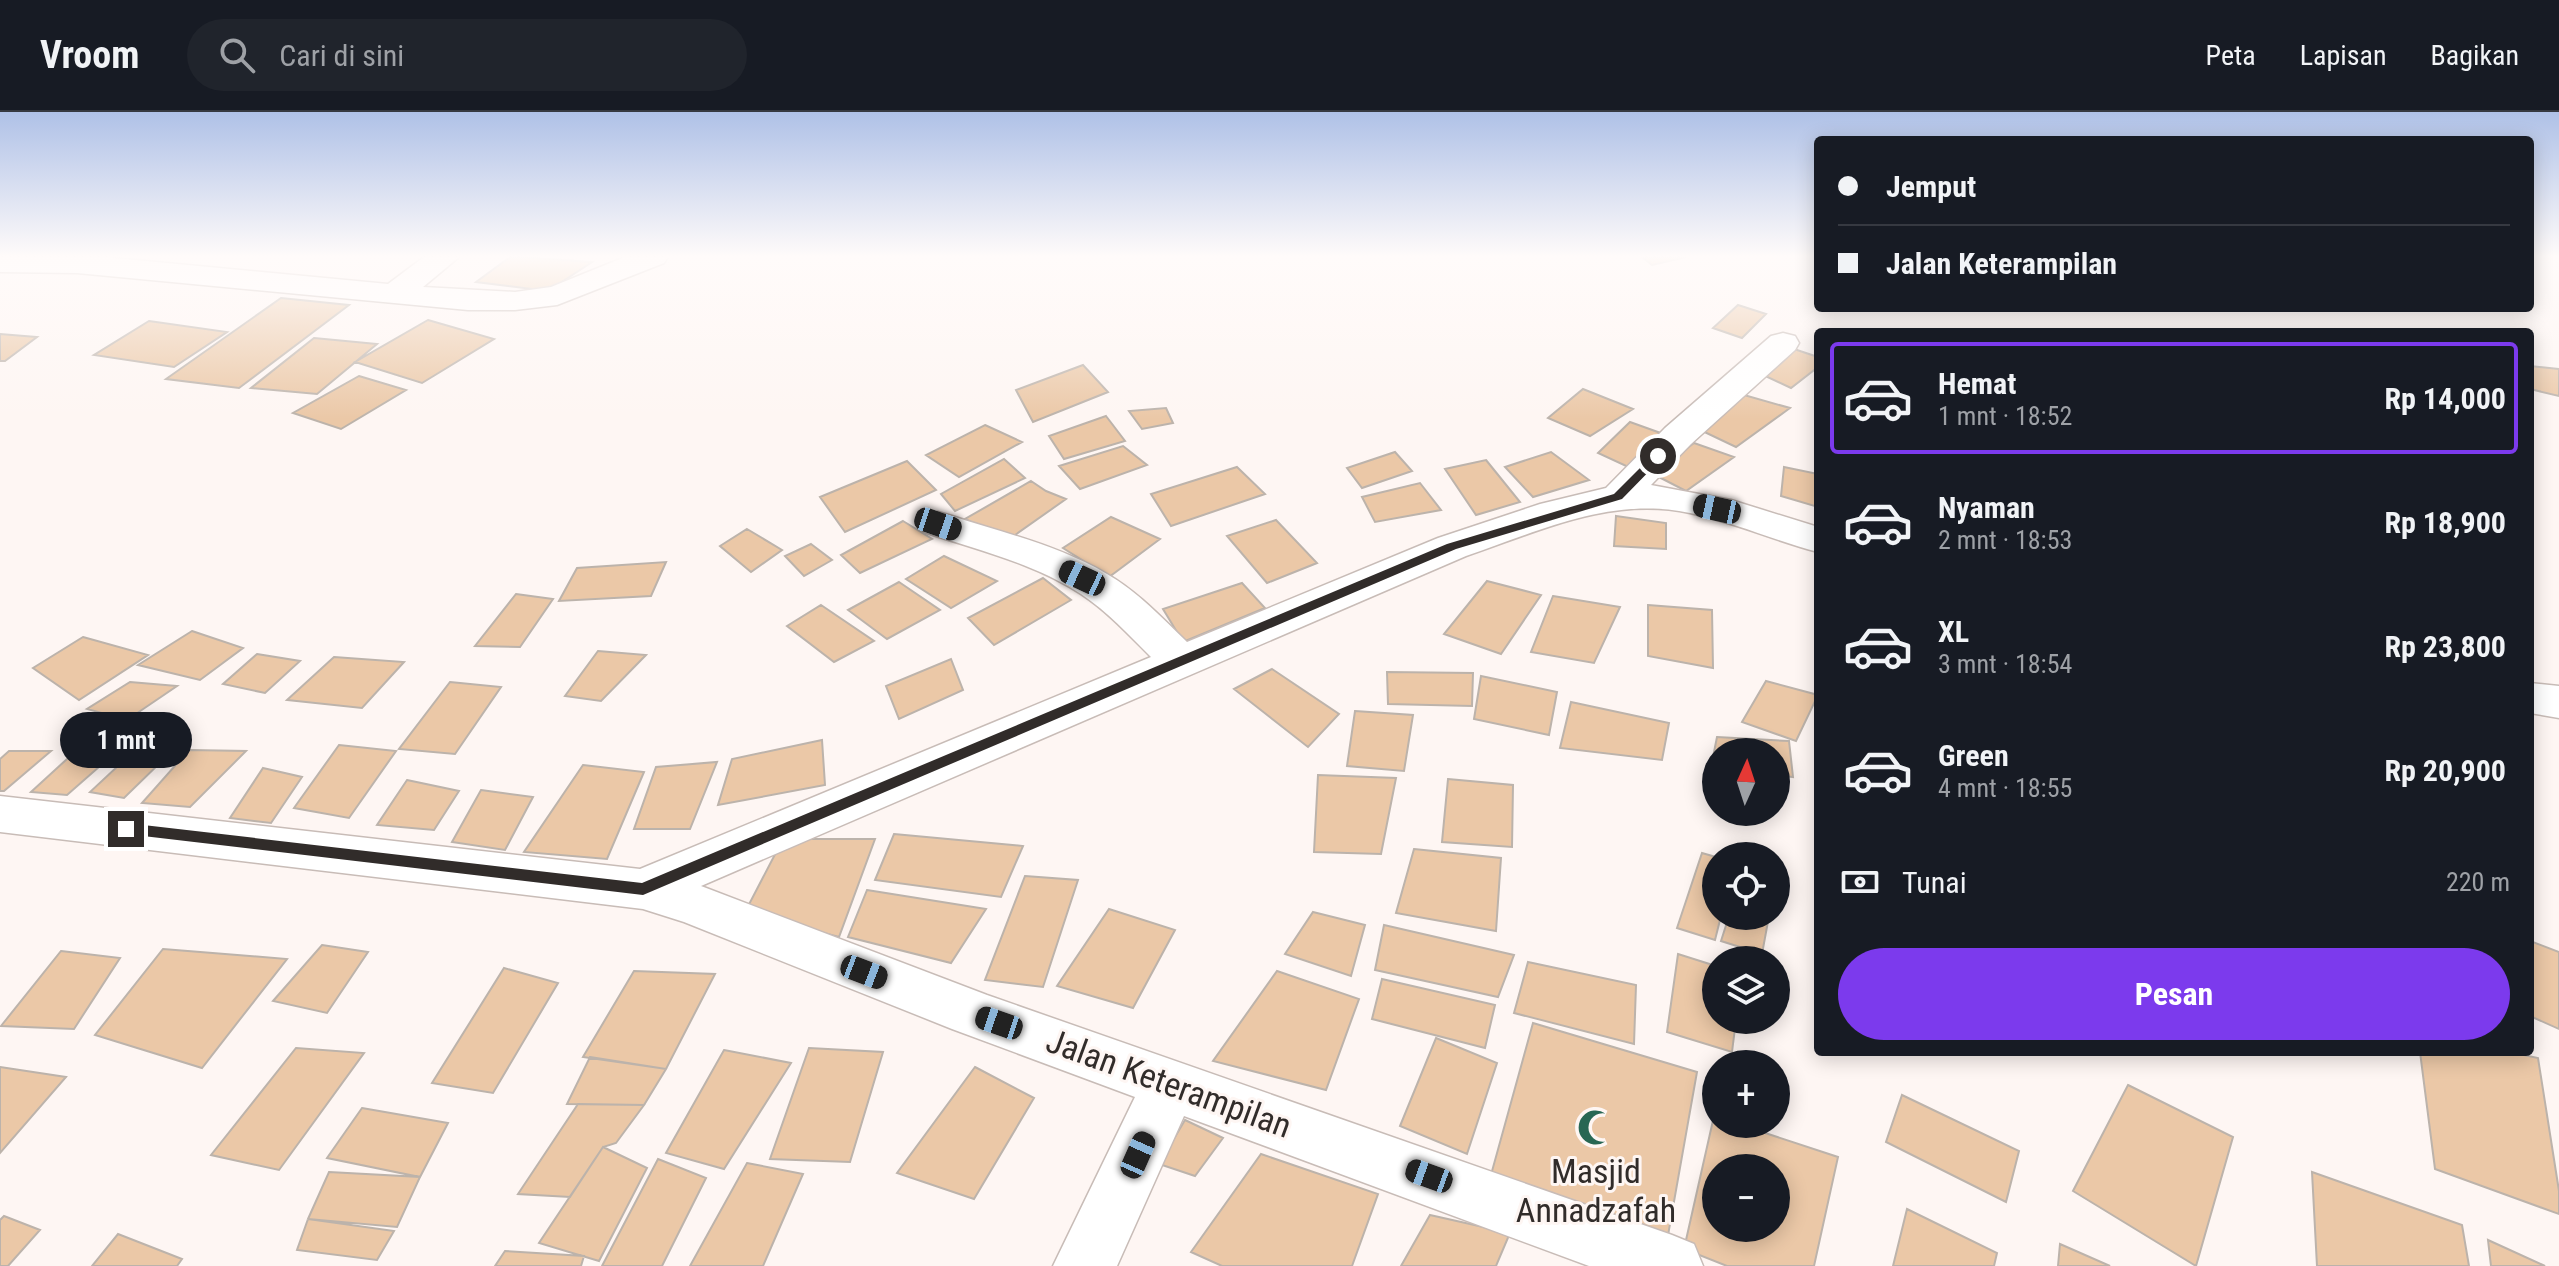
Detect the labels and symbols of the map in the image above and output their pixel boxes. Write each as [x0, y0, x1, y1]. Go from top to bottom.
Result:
route start [1640, 438, 1676, 474]
car [1691, 492, 1743, 526]
car [911, 505, 965, 543]
car [1055, 557, 1109, 599]
callout: 1 mnt [60, 713, 192, 769]
north arrow [1702, 738, 1790, 826]
route end [108, 811, 144, 847]
car [837, 952, 891, 992]
car [972, 1004, 1026, 1042]
street label: Jalan Keterampilan [1041, 1020, 1297, 1146]
mosque icon: Masjid Annadzafah [1577, 1108, 1615, 1146]
car [1117, 1128, 1159, 1182]
place label: Masjid Annadzafah [1516, 1151, 1676, 1230]
car [1402, 1157, 1456, 1195]

